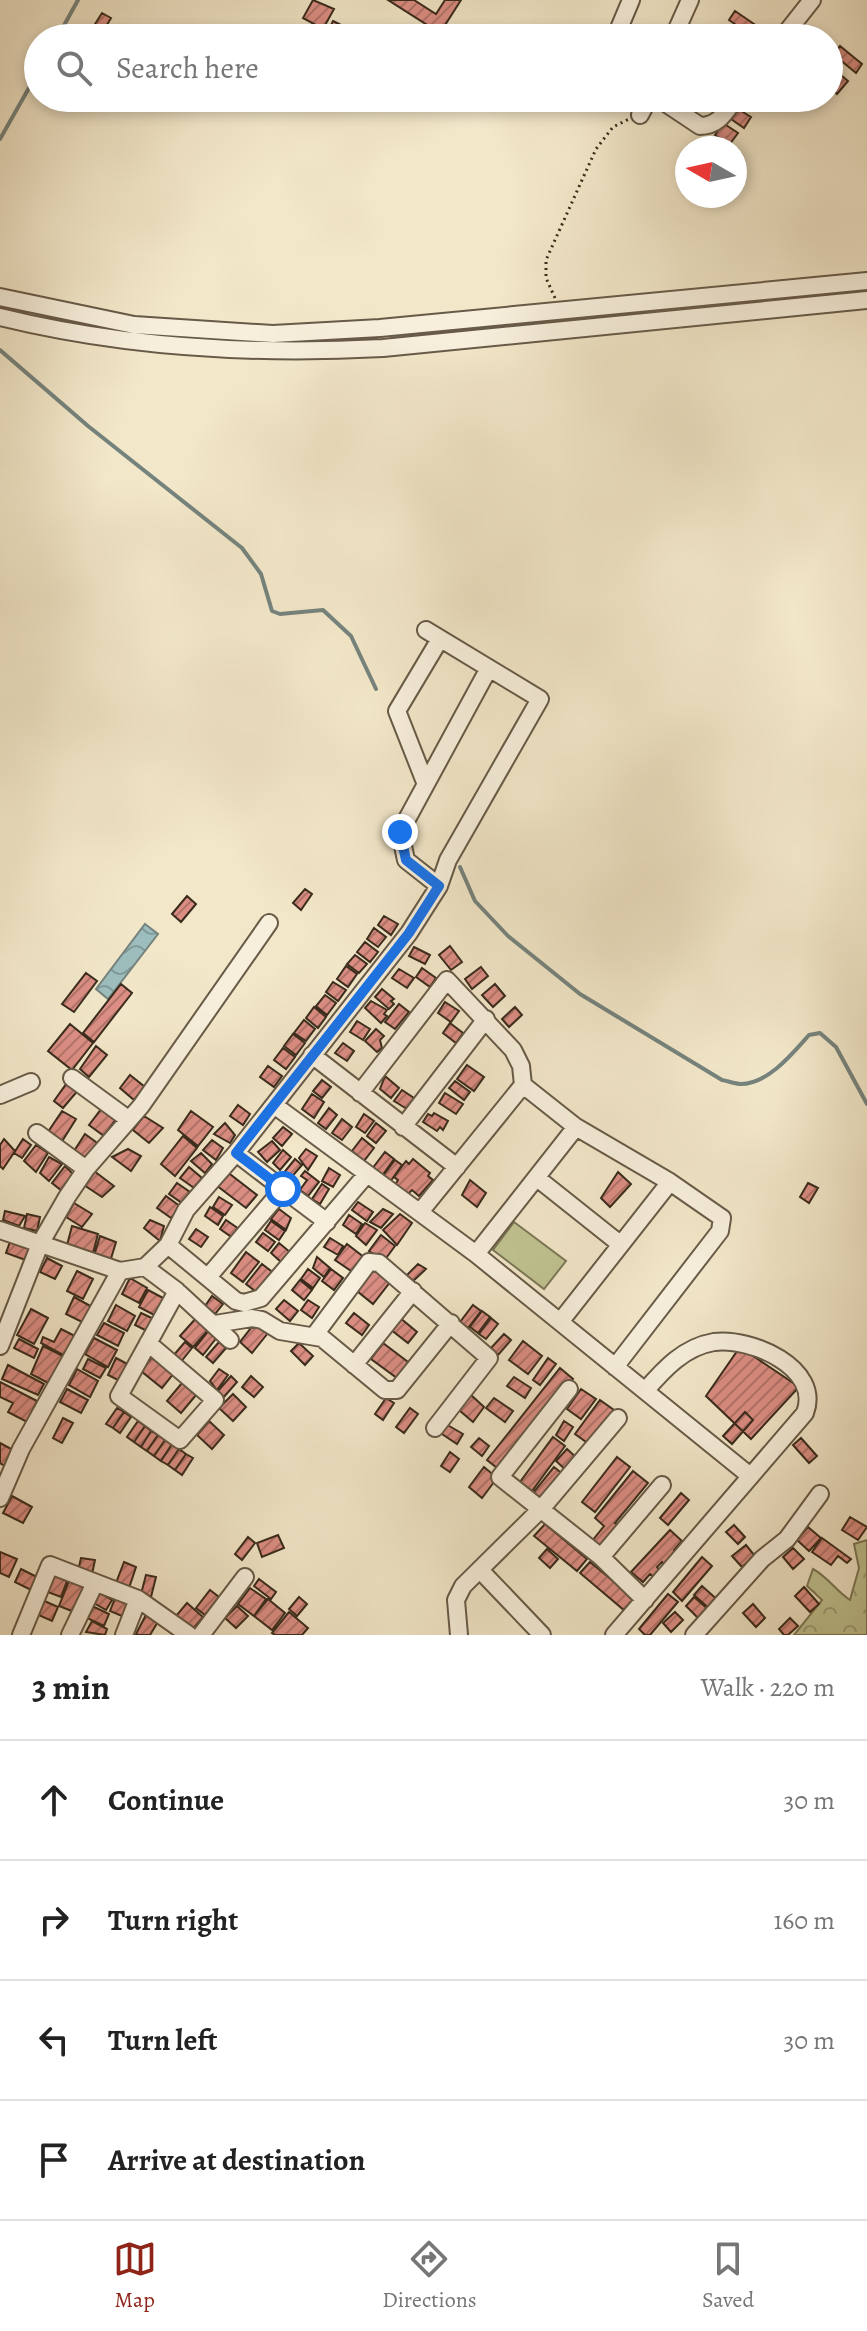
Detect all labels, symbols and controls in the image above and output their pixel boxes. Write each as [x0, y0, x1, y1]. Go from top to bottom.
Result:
search box [24, 24, 843, 112]
icon: search [52, 46, 96, 90]
text: Search here [116, 48, 259, 88]
north arrow [675, 136, 747, 208]
route end [382, 814, 418, 850]
route start [265, 1171, 301, 1207]
text: 3 min [32, 1664, 110, 1711]
text: Walk · 220 m [701, 1670, 835, 1705]
icon: ahead [32, 1778, 76, 1822]
text: Continue [108, 1780, 224, 1820]
text: 30 m [784, 1783, 835, 1818]
icon: right [32, 1898, 76, 1942]
text: Turn right [108, 1900, 238, 1940]
text: 160 m [773, 1903, 835, 1938]
icon: left [32, 2018, 76, 2062]
text: Turn left [108, 2020, 217, 2060]
text: 30 m [784, 2023, 835, 2058]
icon: arrive [32, 2138, 76, 2182]
text: Arrive at destination [108, 2140, 365, 2180]
tab: Map [113, 2237, 157, 2315]
tab: Directions [382, 2237, 477, 2315]
tab: Saved [702, 2237, 754, 2315]

